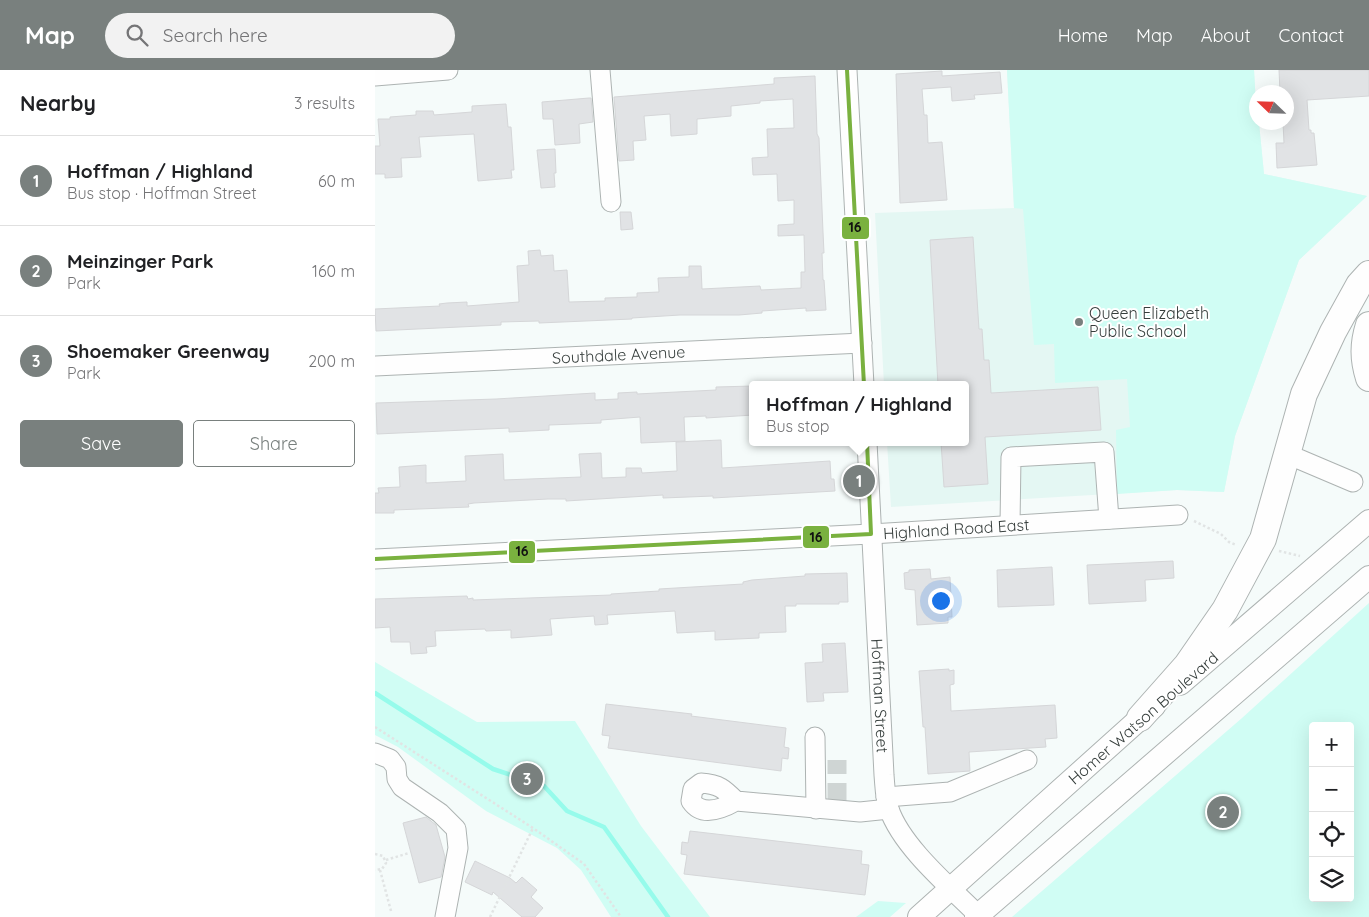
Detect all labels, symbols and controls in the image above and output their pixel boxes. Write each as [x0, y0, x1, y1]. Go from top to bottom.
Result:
search box [105, 13, 455, 58]
text: Map [25, 20, 75, 50]
icon: search [123, 21, 151, 49]
text: Search here [163, 23, 268, 47]
text: Home [1058, 24, 1108, 47]
text: Map [1136, 24, 1173, 47]
text: About [1201, 24, 1251, 47]
text: Contact [1279, 24, 1344, 47]
north arrow [1249, 85, 1294, 130]
text: Nearby [20, 90, 96, 116]
text: 3 results [294, 93, 355, 113]
text: Hoffman / Highland [67, 159, 253, 183]
text: 1 [33, 171, 39, 191]
text: 60 m [318, 171, 355, 191]
text: Bus stop · Hoffman Street [67, 183, 257, 203]
line badge: 16 [841, 216, 870, 240]
text: 16 [848, 218, 862, 236]
text: Meinzinger Park [67, 249, 213, 273]
text: 2 [31, 261, 41, 281]
text: 160 m [312, 261, 355, 281]
text: Park [67, 273, 101, 293]
place label: Queen Elizabeth Public School [1089, 303, 1209, 341]
marker: Queen Elizabeth Public School [1073, 316, 1085, 328]
text: Shoemaker Greenway [67, 339, 270, 363]
street label: Southdale Avenue [552, 341, 686, 368]
text: 3 [32, 351, 40, 371]
text: 200 m [308, 351, 355, 371]
text: Park [67, 363, 101, 383]
popup [749, 381, 969, 446]
text: Hoffman / Highland [766, 392, 952, 416]
text: Bus stop [766, 416, 830, 436]
button: Save [20, 420, 183, 467]
button: Share [193, 420, 355, 467]
pin: 1 [843, 462, 875, 500]
street label: Highland Road East [882, 514, 1030, 543]
line badge: 16 [802, 525, 830, 549]
text: 16 [809, 528, 823, 546]
line badge: 16 [508, 540, 536, 564]
text: 16 [515, 542, 529, 560]
your location [928, 588, 954, 614]
street label: Hoffman Street [867, 638, 893, 753]
street label: Homer Watson Boulevard [1064, 647, 1222, 789]
map controls [1309, 722, 1354, 902]
button: + [1309, 722, 1354, 767]
pin: 3 [511, 760, 543, 798]
button: − [1309, 767, 1354, 812]
pin: 2 [1207, 793, 1239, 831]
button: locate [1309, 812, 1354, 857]
button: layers [1309, 857, 1354, 902]

